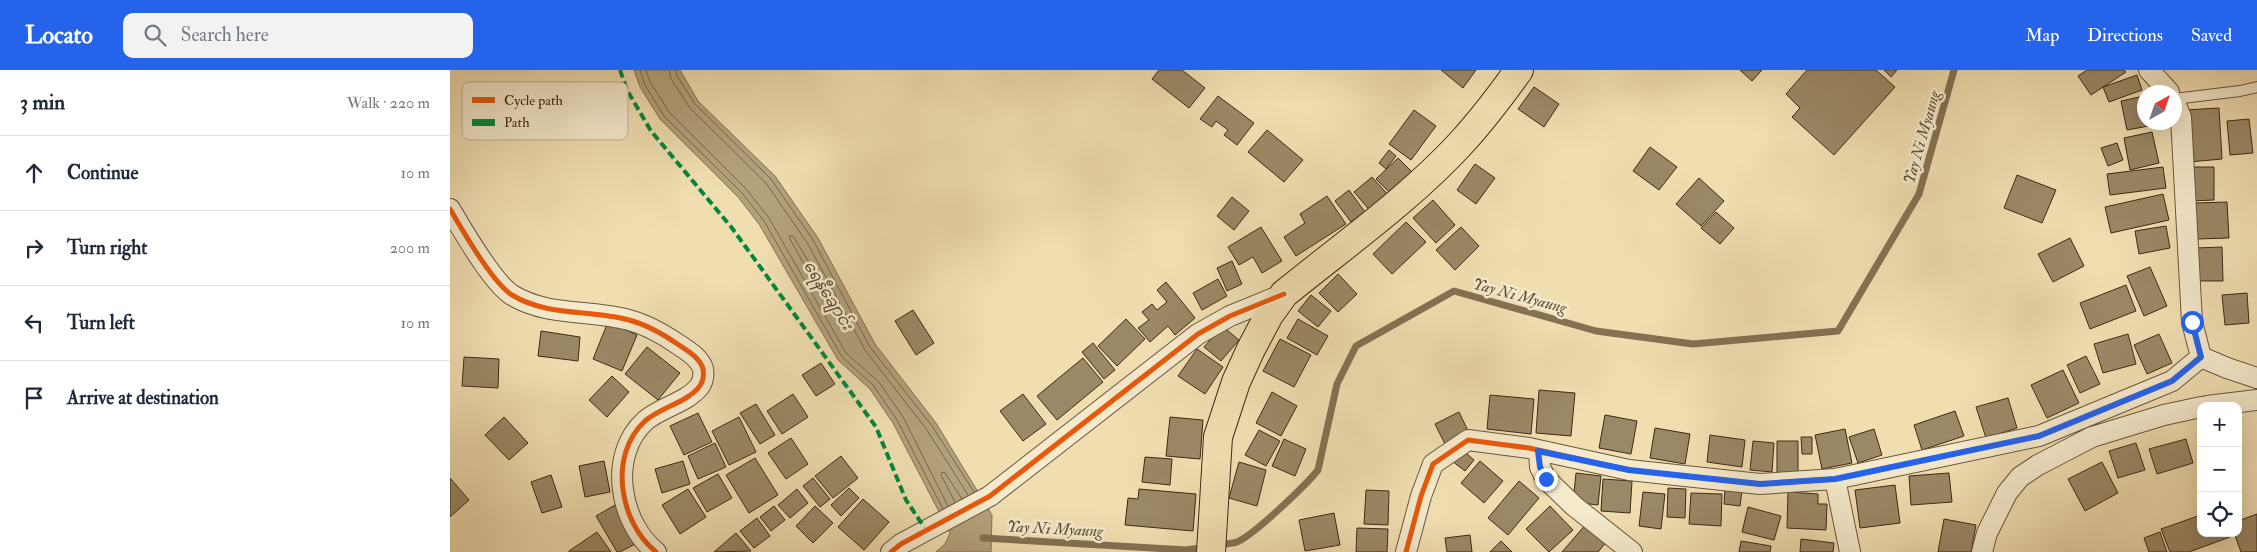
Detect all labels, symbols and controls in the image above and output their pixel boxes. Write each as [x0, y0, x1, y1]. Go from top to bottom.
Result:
search box [123, 13, 473, 58]
text: Locato [25, 20, 93, 51]
icon: search [141, 21, 169, 49]
text: Search here [181, 23, 269, 47]
text: Map [2026, 24, 2059, 47]
text: Directions [2087, 24, 2163, 47]
text: Saved [2191, 24, 2232, 47]
legend [462, 82, 628, 140]
north arrow [2137, 85, 2182, 130]
water label: Yay Ni Myaung [1899, 87, 1945, 186]
text: 3 min [20, 89, 65, 116]
text: Cycle path [504, 92, 564, 110]
text: Walk · 220 m [347, 93, 430, 113]
text: Path [504, 114, 530, 131]
icon: ahead [20, 159, 48, 187]
text: Continue [67, 161, 138, 185]
text: 10 m [400, 163, 430, 183]
icon: right [20, 234, 48, 262]
text: Turn right [67, 236, 147, 260]
text: 200 m [390, 238, 430, 258]
water label: ရေနီချောင်း [796, 256, 860, 337]
water label: Yay Ni Myaung [1471, 274, 1570, 318]
icon: left [20, 309, 48, 337]
text: Turn left [67, 311, 135, 335]
route start [2181, 311, 2204, 334]
text: 10 m [400, 313, 430, 333]
icon: arrive [20, 384, 48, 412]
text: Arrive at destination [67, 386, 219, 410]
map controls [2197, 402, 2242, 537]
button: + [2197, 402, 2242, 447]
button: − [2197, 447, 2242, 492]
route end [1535, 468, 1558, 491]
button: locate [2197, 492, 2242, 537]
water label: Yay Ni Myaung [1006, 516, 1105, 542]

